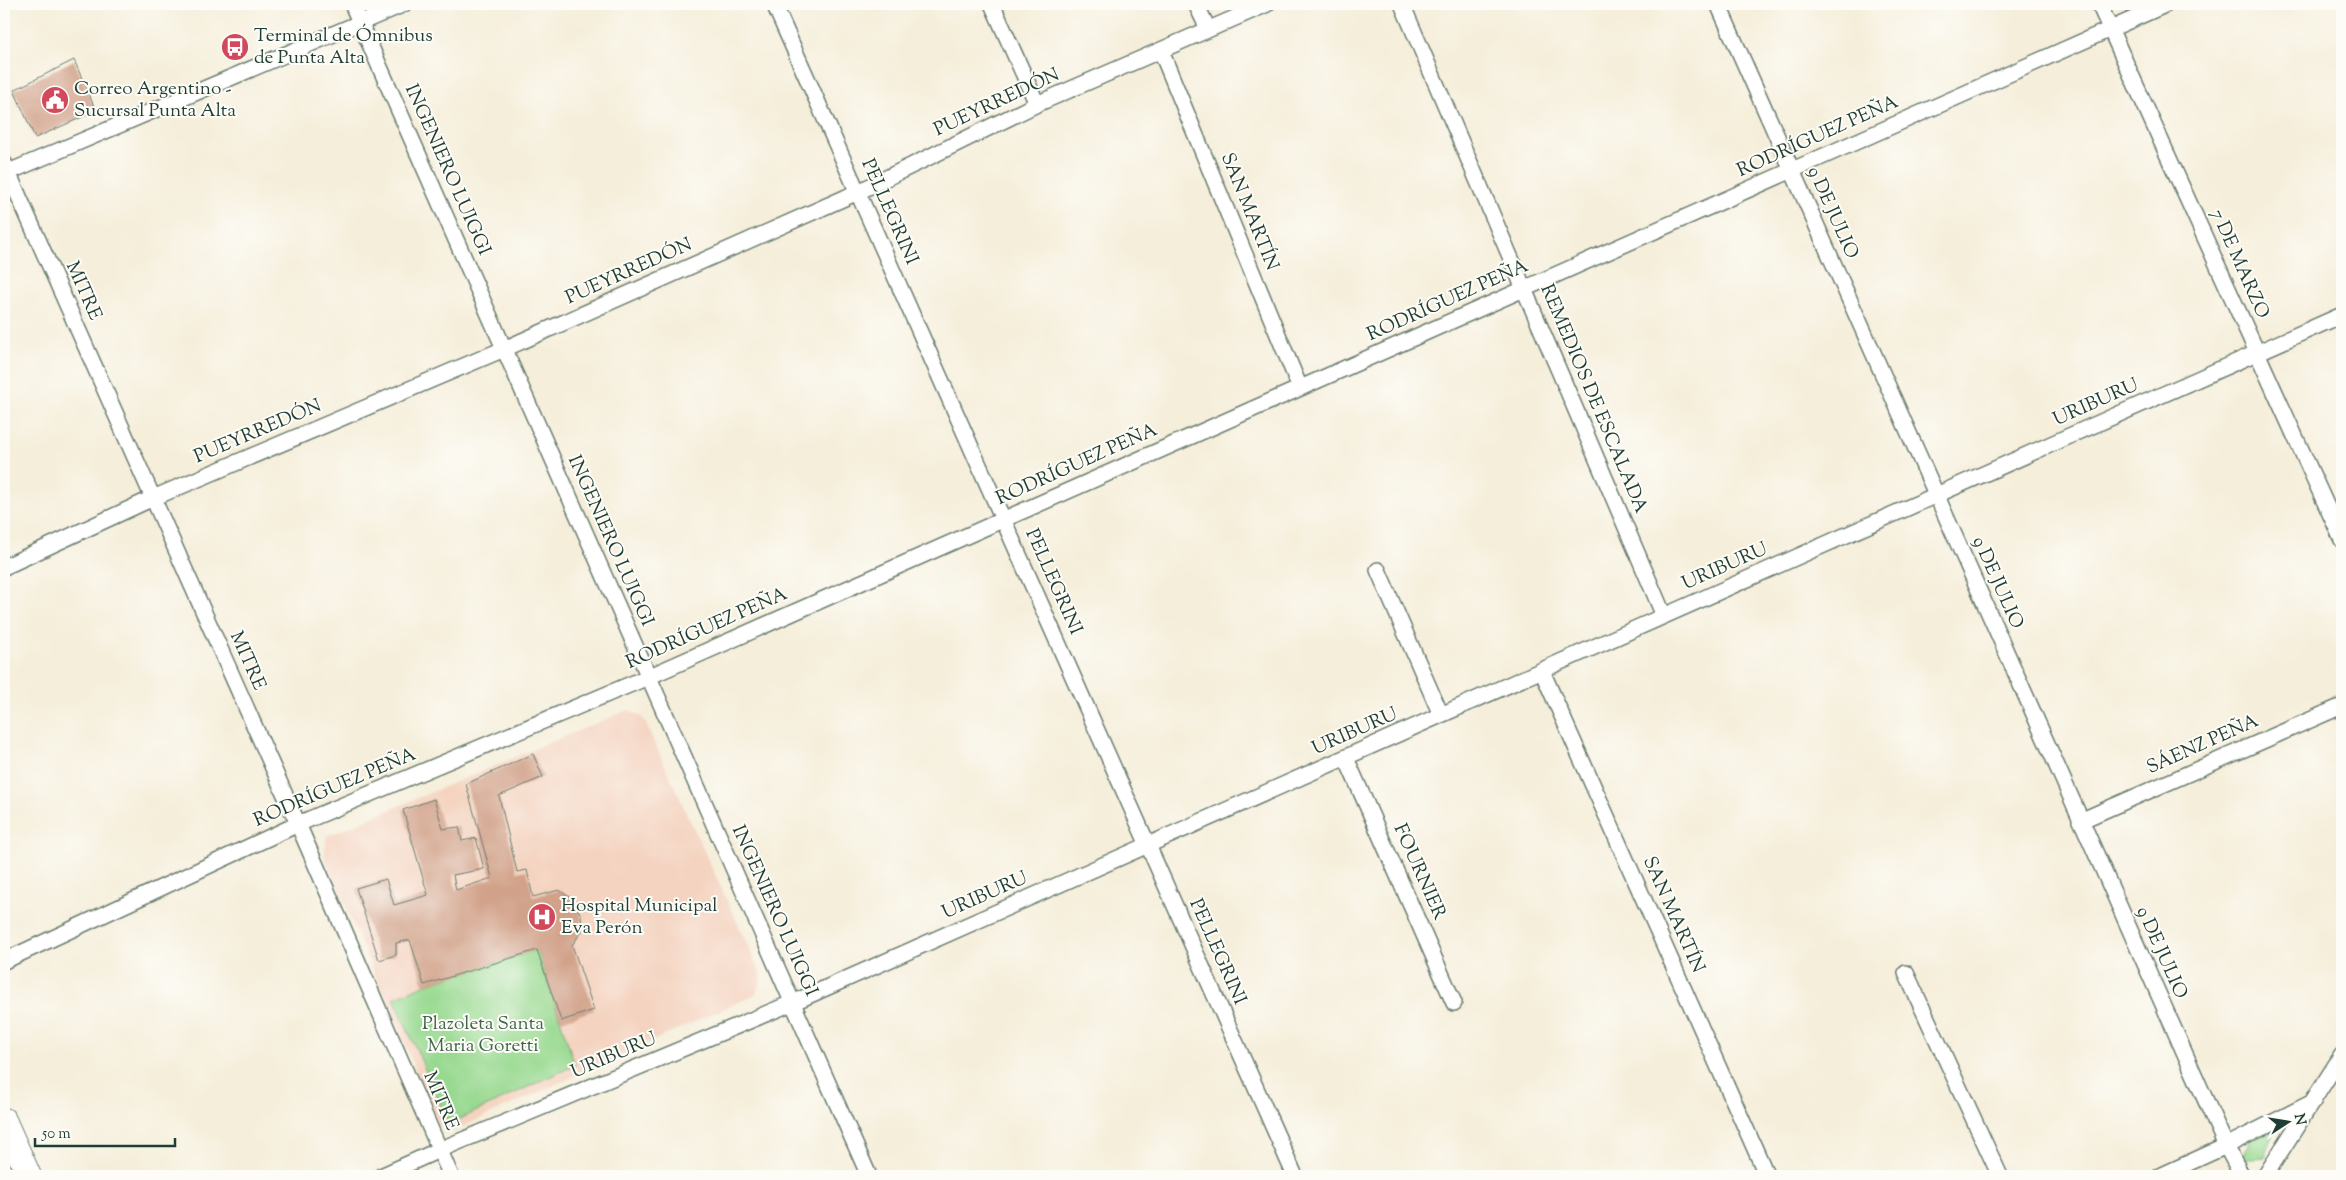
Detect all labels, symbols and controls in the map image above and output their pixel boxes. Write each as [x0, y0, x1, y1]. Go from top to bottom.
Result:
place label: Terminal de Ómnibus de Punta Alta [254, 23, 433, 72]
bus stop icon: Terminal de Ómnibus de Punta Alta [220, 32, 250, 62]
street label: PUEYRREDÓN [930, 62, 1064, 144]
place label: Correo Argentino - Sucursal Punta Alta [74, 76, 236, 125]
street label: INGENIERO LUIGGI [397, 80, 497, 260]
public building icon: Correo Argentino - Sucursal Punta Alta [40, 85, 70, 115]
street label: RODRÍGUEZ PEÑA [1733, 89, 1903, 185]
street label: SAN MARTÍN [1213, 149, 1285, 275]
street label: PELLEGRINI [854, 155, 924, 269]
street label: 9 DE JULIO [1800, 162, 1864, 264]
street label: 7 DE MARZO [2203, 205, 2275, 323]
street label: PUEYRREDÓN [561, 232, 697, 312]
street label: RODRÍGUEZ PEÑA [1363, 253, 1533, 349]
street label: MITRE [58, 257, 108, 325]
street label: REMEDIOS DE ESCALADA [1532, 280, 1654, 518]
street label: URIBURU [2049, 372, 2143, 434]
street label: PUEYRREDÓN [190, 393, 326, 471]
street label: RODRÍGUEZ PEÑA [992, 417, 1162, 513]
street label: INGENIERO LUIGGI [560, 451, 660, 631]
street label: PELLEGRINI [1018, 525, 1088, 639]
street label: 9 DE JULIO [1965, 532, 2029, 634]
street label: URIBURU [1678, 536, 1772, 598]
street label: RODRÍGUEZ PEÑA [622, 581, 792, 677]
street label: MITRE [222, 627, 272, 695]
street label: URIBURU [1308, 701, 1402, 763]
street label: SÁENZ PEÑA [2143, 708, 2264, 782]
street label: RODRÍGUEZ PEÑA [250, 741, 421, 834]
street label: FOURNIER [1386, 820, 1452, 925]
street label: INGENIERO LUIGGI [724, 821, 824, 1001]
street label: SAN MARTÍN [1635, 852, 1711, 978]
street label: URIBURU [938, 865, 1032, 927]
place label: Hospital Municipal Eva Perón [561, 893, 718, 942]
street label: PELLEGRINI [1182, 895, 1252, 1009]
hospital icon: Hospital Municipal Eva Perón [527, 902, 557, 932]
street label: 9 DE JULIO [2129, 902, 2193, 1004]
park label: Plazoleta Santa Maria Goretti [422, 1011, 544, 1060]
street label: URIBURU [567, 1026, 662, 1086]
street label: MITRE [415, 1067, 465, 1135]
north arrow [2264, 1098, 2314, 1148]
text: N [2288, 1112, 2310, 1127]
scale bar [35, 1115, 175, 1147]
text: 50 m [41, 1124, 71, 1145]

